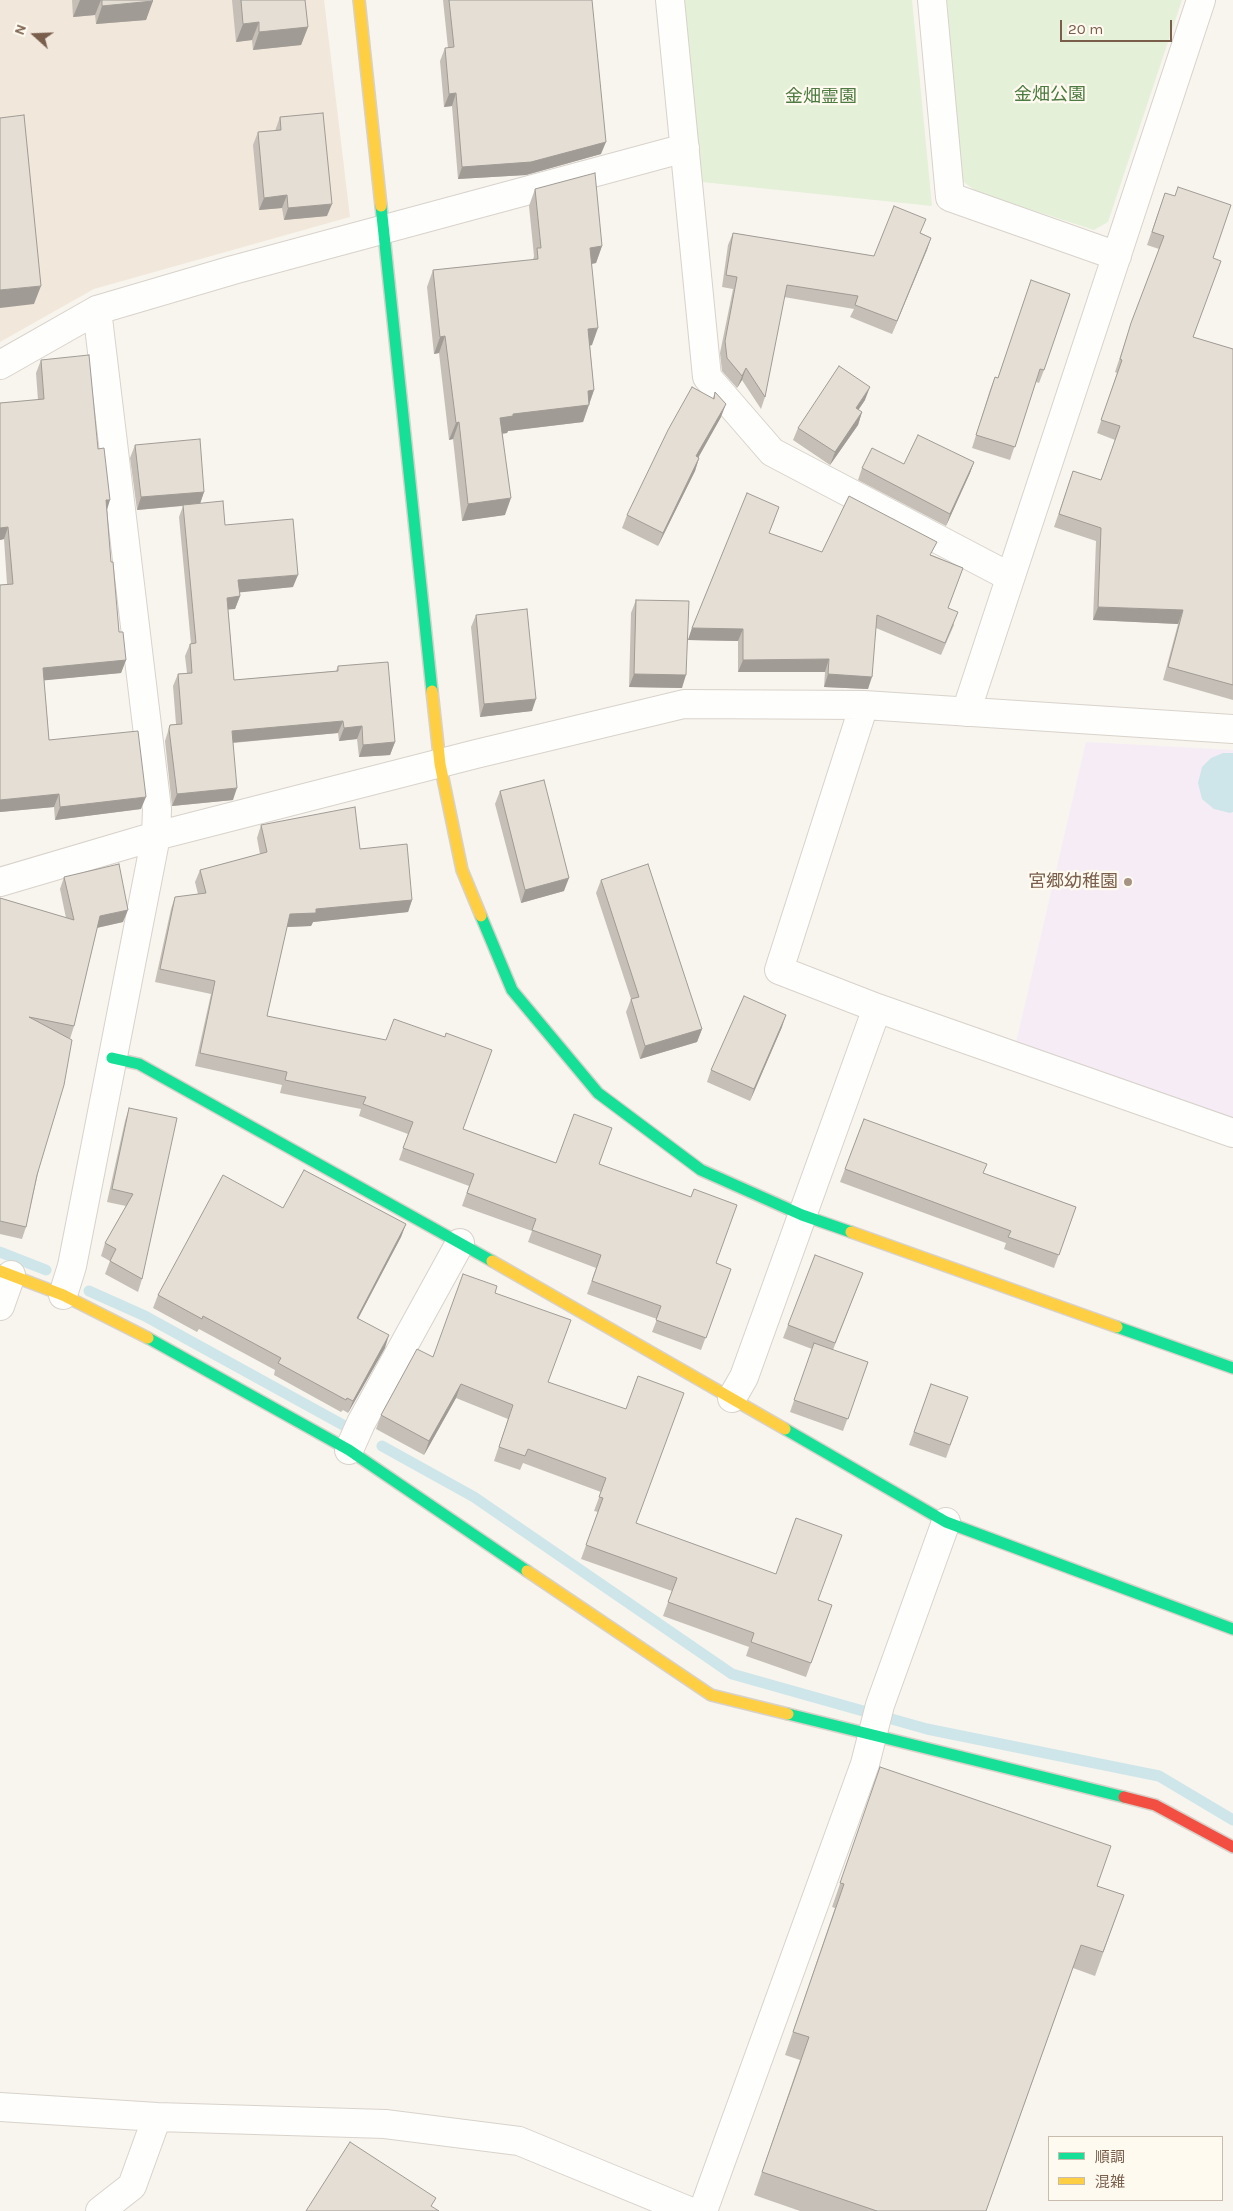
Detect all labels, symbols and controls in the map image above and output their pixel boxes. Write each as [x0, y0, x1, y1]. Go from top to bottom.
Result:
north arrow [10, 10, 60, 60]
scale bar [1063, 10, 1176, 42]
text: 20 m [1068, 20, 1103, 38]
text: N [11, 22, 30, 37]
park label: 金畑公園 [1014, 84, 1086, 106]
park label: 金畑霊園 [785, 86, 857, 108]
place label: 宮郷幼稚園 [1028, 871, 1118, 893]
marker: 宮郷幼稚園 [1122, 876, 1134, 888]
legend [1048, 2136, 1223, 2201]
text: 順調 [1095, 2148, 1125, 2166]
text: 混雑 [1095, 2173, 1125, 2191]

